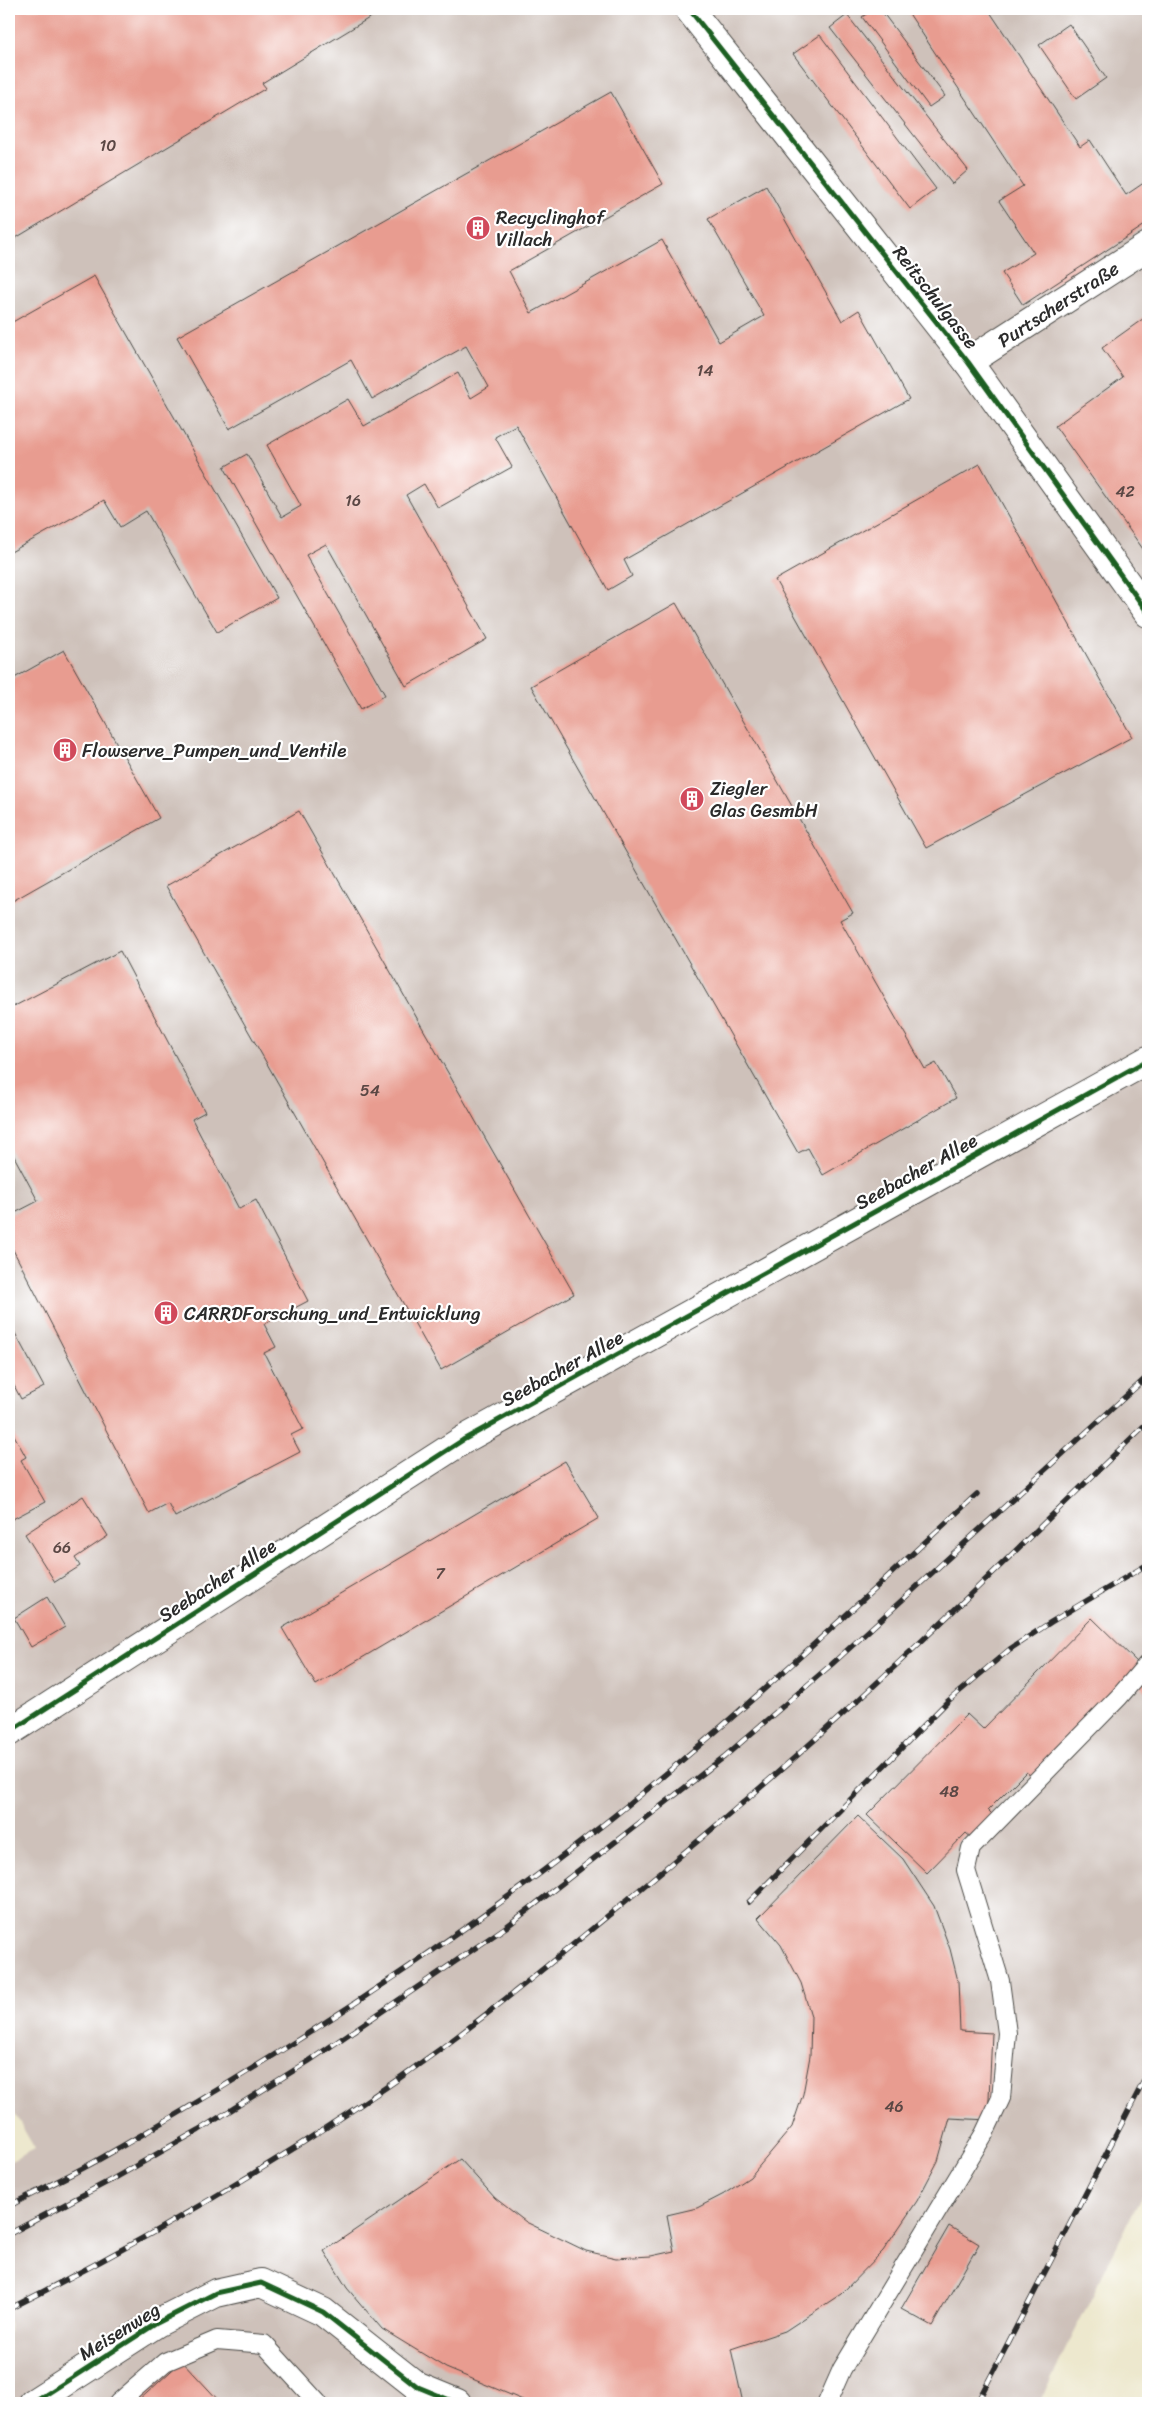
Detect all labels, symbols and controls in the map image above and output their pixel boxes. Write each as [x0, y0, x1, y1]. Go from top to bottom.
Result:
house number: 10 [100, 131, 116, 160]
place label: Recyclinghof Villach [496, 201, 607, 256]
building icon: Recyclinghof Villach [465, 215, 491, 241]
street label: Reitschulgasse [884, 238, 987, 357]
street label: Purtscherstraße [991, 252, 1126, 356]
house number: 14 [697, 356, 713, 385]
house number: 42 [1115, 477, 1135, 506]
house number: 16 [345, 486, 361, 515]
place label: Flowserve_Pumpen_und_Ventile [82, 734, 346, 767]
building icon: Flowserve_Pumpen_und_Ventile [52, 737, 78, 763]
place label: Ziegler Glas GesmbH [710, 772, 818, 827]
building icon: Ziegler Glas GesmbH [679, 786, 705, 812]
house number: 54 [360, 1076, 380, 1105]
street label: Seebacher Allee [849, 1124, 984, 1219]
place label: CARRDForschung_und_Entwicklung [184, 1297, 481, 1330]
building icon: CARRDForschung_und_Entwicklung [153, 1300, 179, 1326]
street label: Seebacher Allee [495, 1321, 630, 1416]
street label: Seebacher Allee [151, 1530, 283, 1631]
house number: 66 [53, 1533, 71, 1562]
house number: 7 [435, 1559, 445, 1588]
house number: 48 [939, 1777, 959, 1806]
house number: 46 [884, 2092, 904, 2121]
street label: Meisenweg [72, 2293, 167, 2370]

